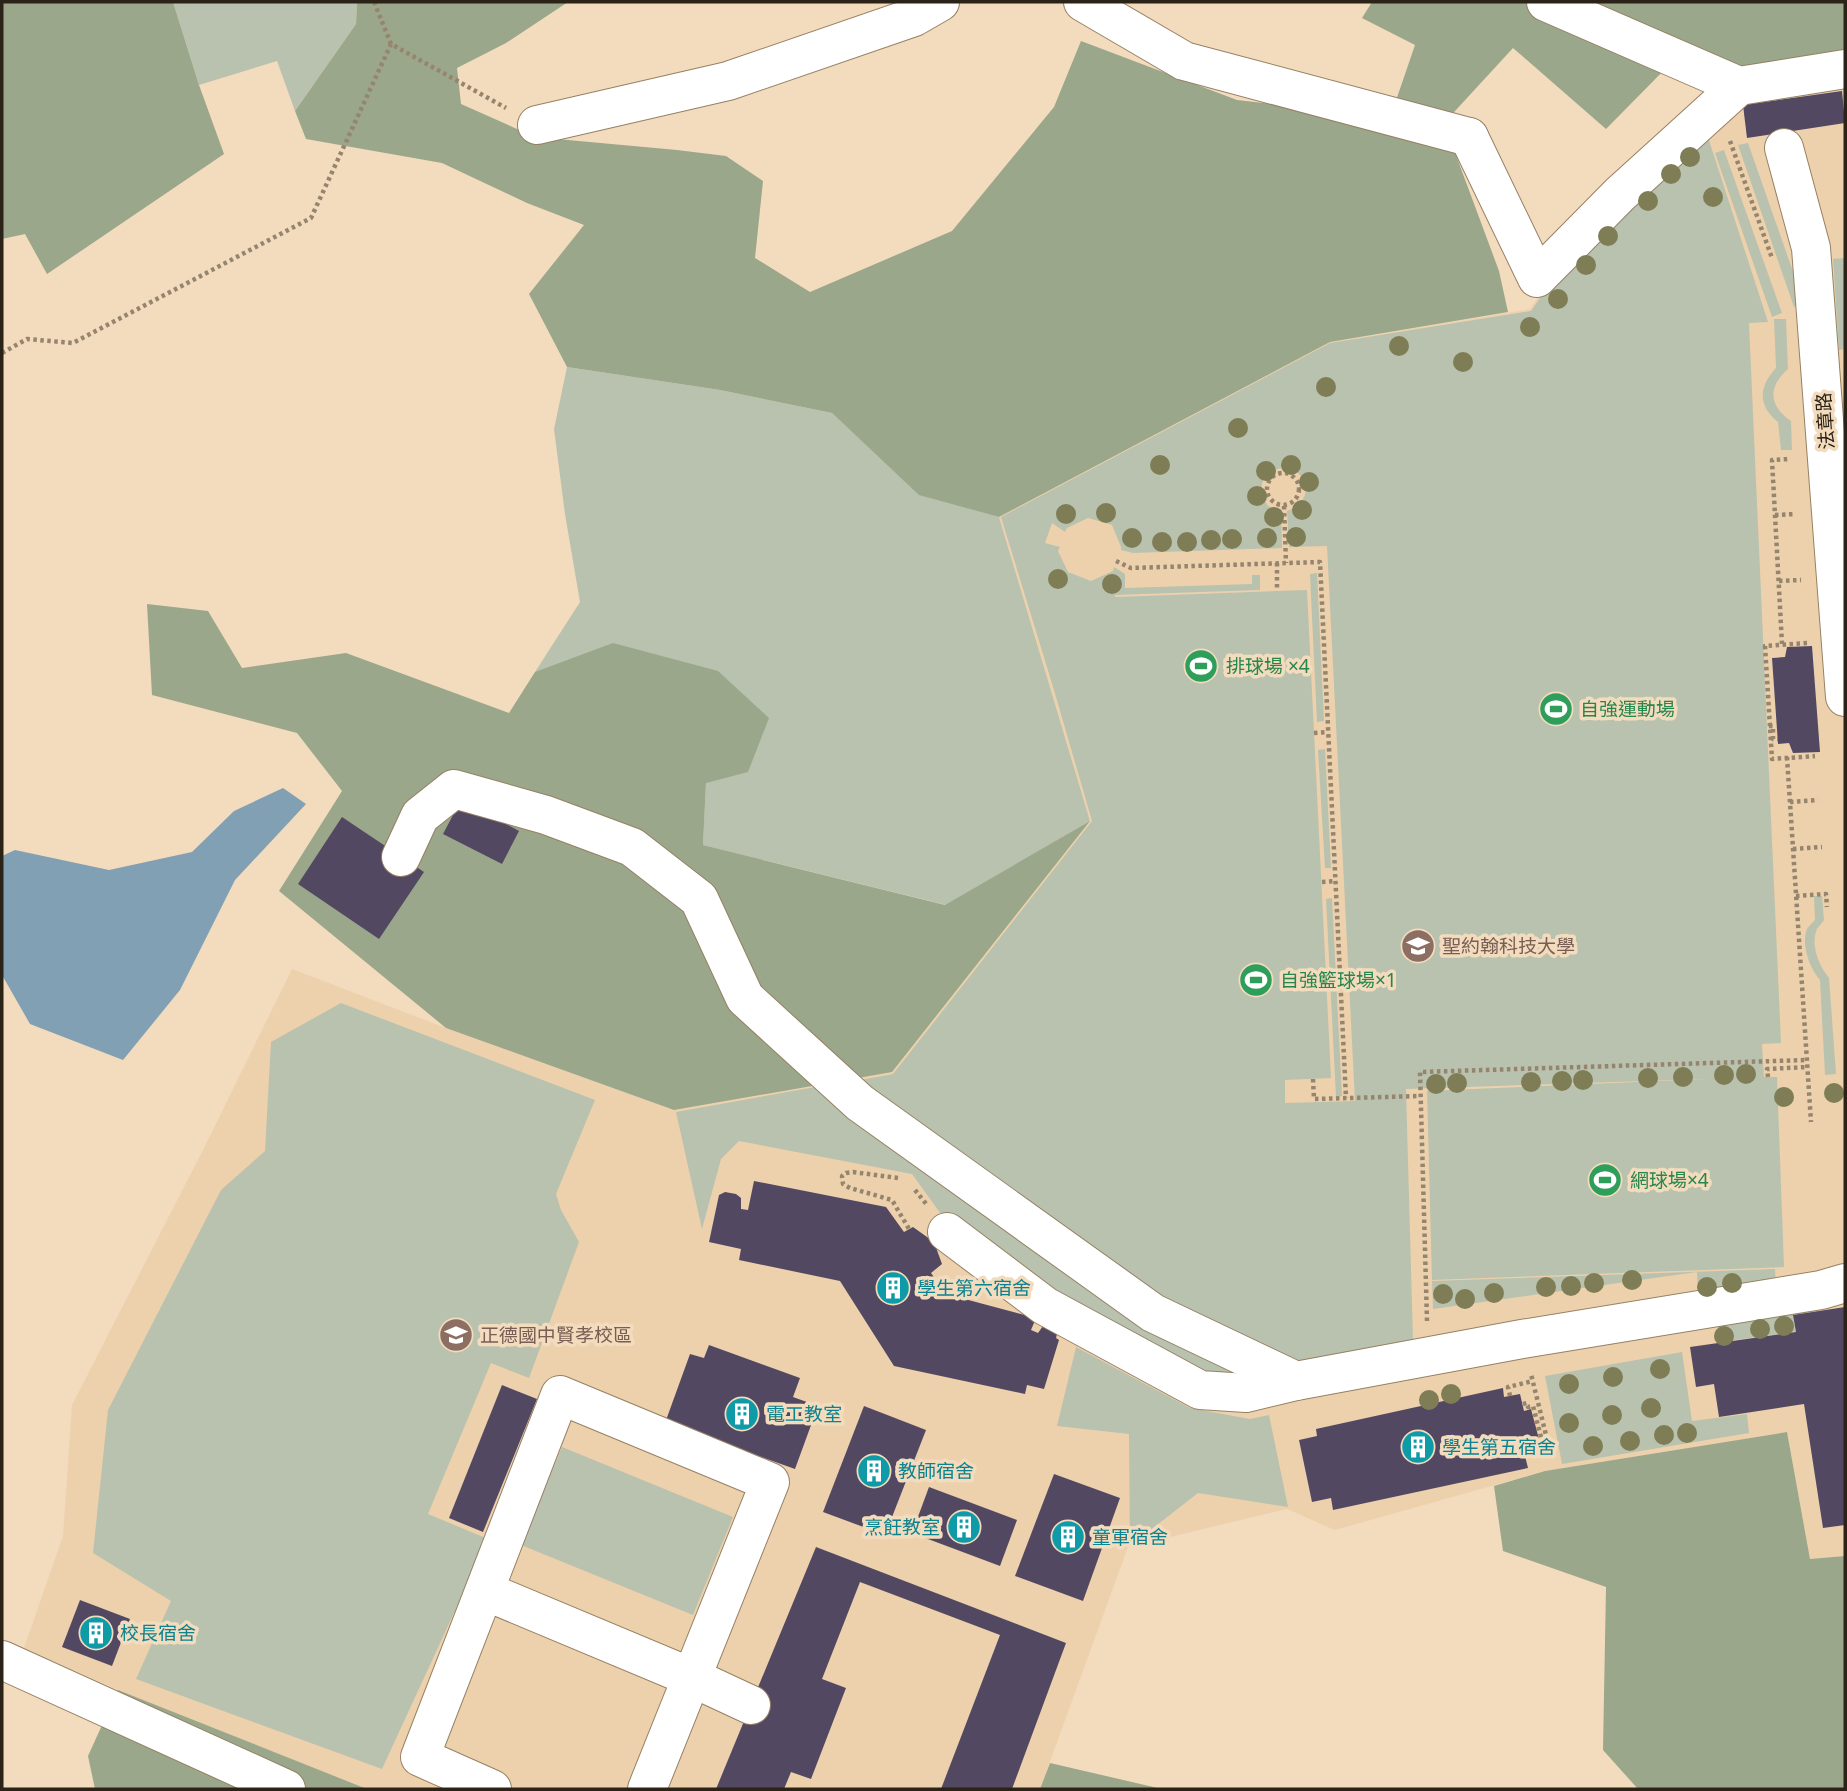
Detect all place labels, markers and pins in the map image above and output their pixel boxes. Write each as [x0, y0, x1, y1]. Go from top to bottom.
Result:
sports icon: 排球場 ×4 [1182, 647, 1220, 685]
place label: 排球場 ×4 [1226, 653, 1310, 679]
sports icon: 自強運動場 [1537, 690, 1575, 728]
place label: 自強運動場 [1580, 696, 1675, 722]
school or university icon: 聖約翰科技大學 [1399, 927, 1437, 965]
place label: 聖約翰科技大學 [1442, 933, 1575, 959]
sports icon: 自強籃球場×1 [1237, 961, 1275, 999]
place label: 自強籃球場×1 [1280, 967, 1397, 993]
sports icon: 網球場×4 [1586, 1161, 1624, 1199]
place label: 網球場×4 [1630, 1167, 1709, 1193]
building icon: 學生第六宿舍 [874, 1269, 912, 1307]
place label: 學生第六宿舍 [917, 1275, 1031, 1301]
school or university icon: 正德國中賢孝校區 [437, 1316, 475, 1354]
place label: 正德國中賢孝校區 [480, 1322, 632, 1348]
building icon: 電工教室 [723, 1395, 761, 1433]
place label: 電工教室 [766, 1401, 842, 1427]
building icon: 學生第五宿舍 [1399, 1428, 1437, 1466]
place label: 學生第五宿舍 [1442, 1434, 1556, 1460]
building icon: 教師宿舍 [855, 1452, 893, 1490]
place label: 教師宿舍 [898, 1458, 974, 1484]
building icon: 烹飪教室 [945, 1508, 983, 1546]
place label: 烹飪教室 [864, 1514, 940, 1540]
building icon: 童軍宿舍 [1049, 1518, 1087, 1556]
place label: 童軍宿舍 [1092, 1524, 1168, 1550]
building icon: 校長宿舍 [77, 1614, 115, 1652]
place label: 校長宿舍 [120, 1620, 196, 1646]

